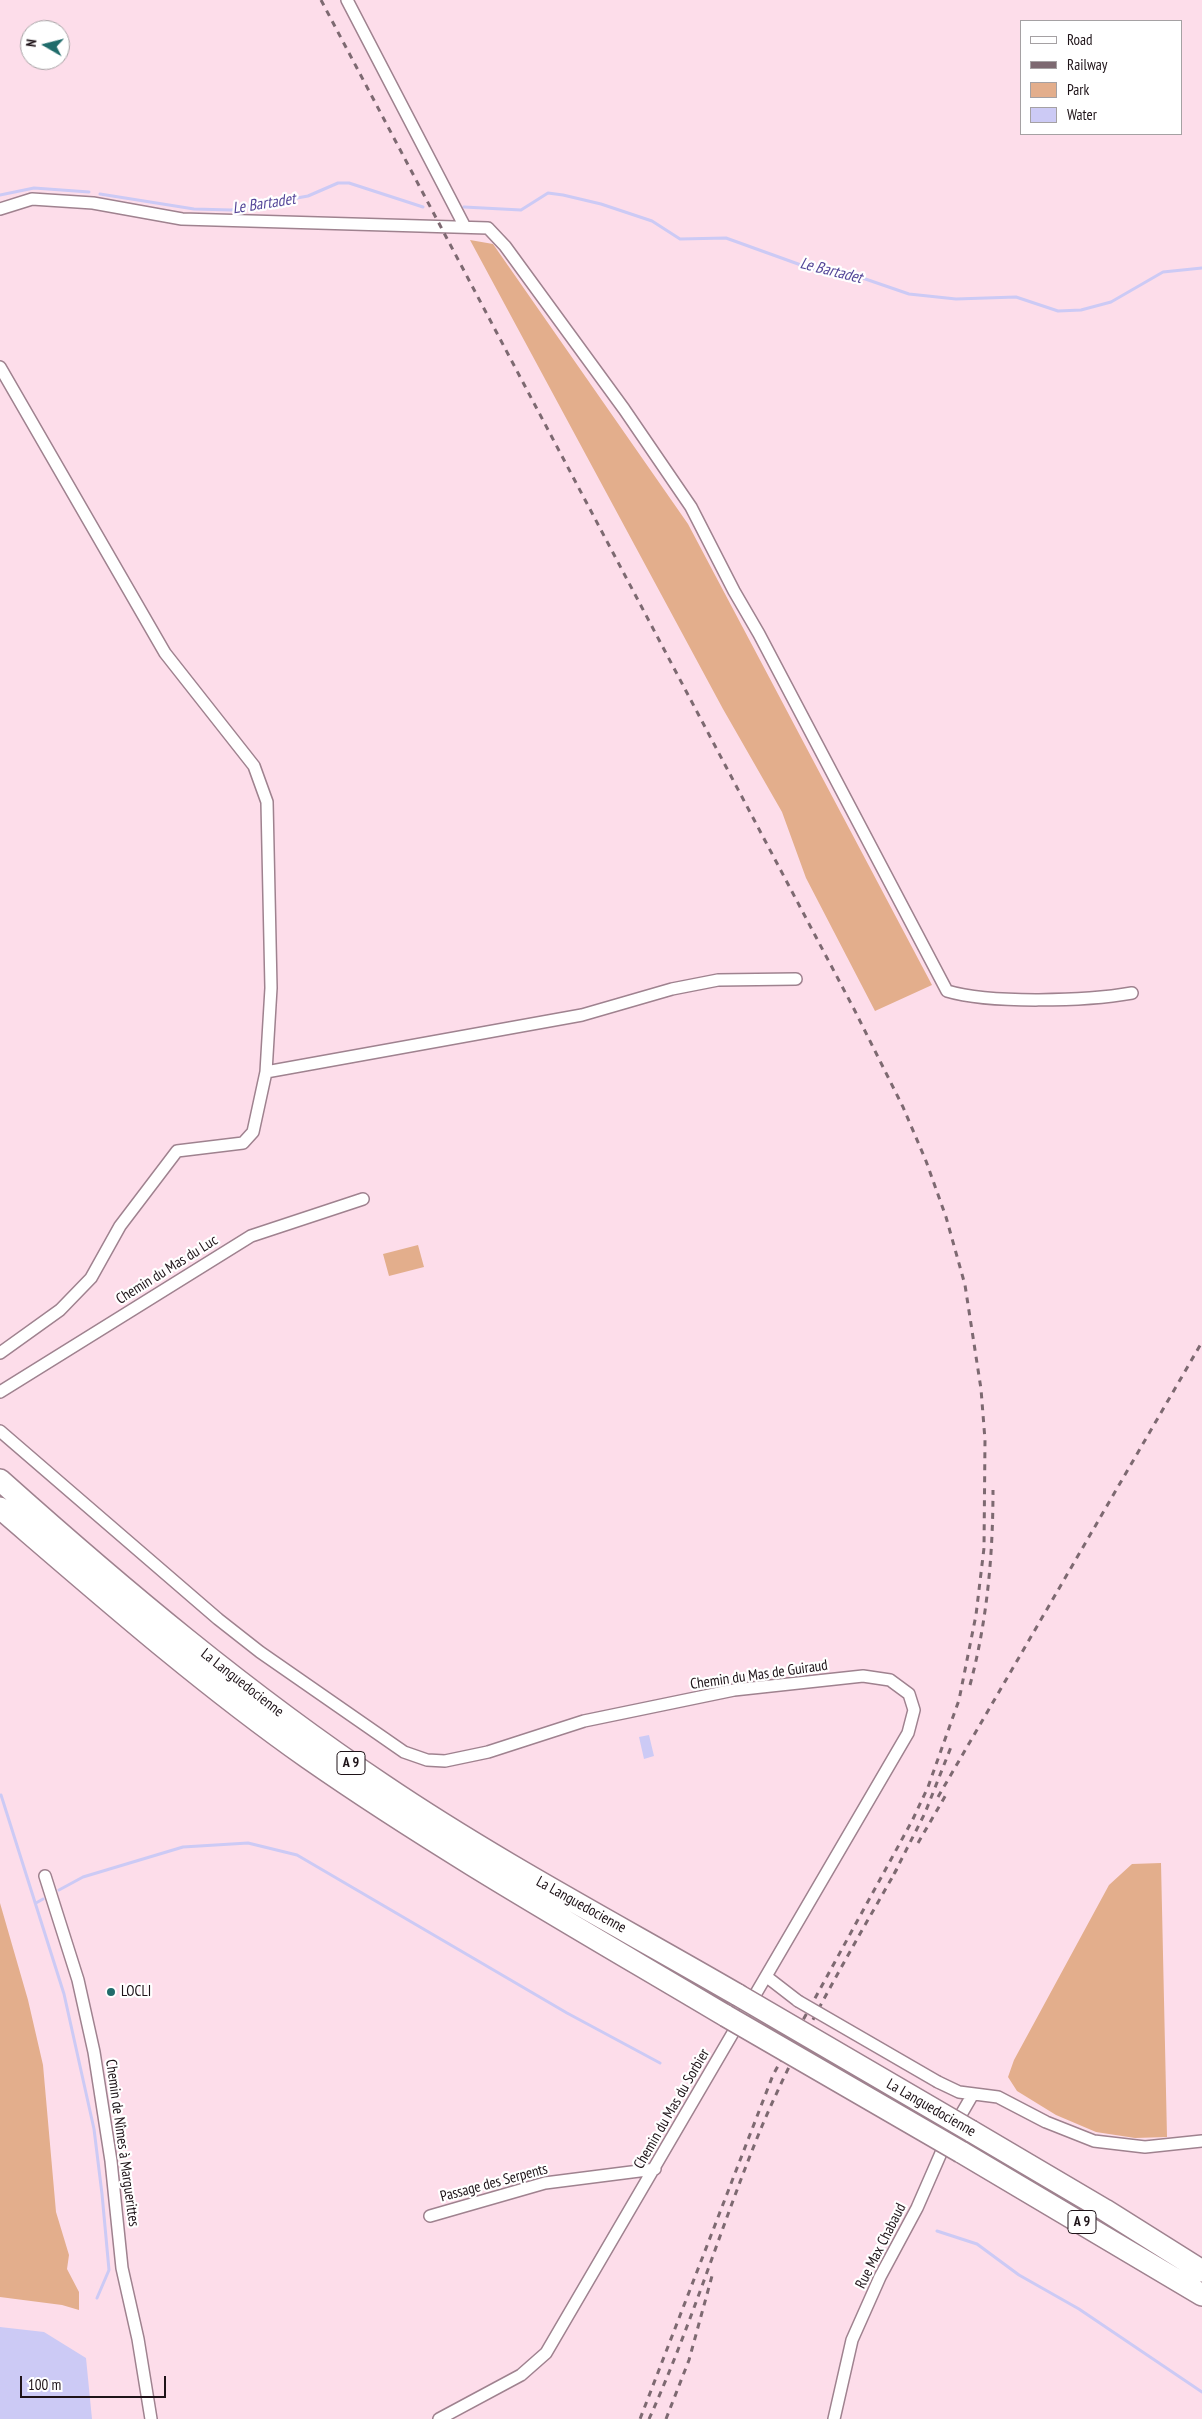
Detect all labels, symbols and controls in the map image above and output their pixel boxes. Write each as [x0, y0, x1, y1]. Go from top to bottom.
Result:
north arrow [20, 20, 70, 70]
legend [1020, 20, 1182, 135]
text: Road [1067, 30, 1093, 49]
text: N [22, 38, 41, 48]
text: Railway [1067, 55, 1107, 74]
text: Park [1067, 80, 1089, 99]
text: Water [1067, 105, 1097, 124]
water label: Le Bartadet [231, 190, 297, 218]
water label: Le Bartadet [798, 254, 864, 288]
street label: Chemin du Mas du Luc [113, 1232, 221, 1308]
street label: La Languedocienne [197, 1645, 287, 1721]
street label: Chemin du Mas de Guiraud [689, 1656, 829, 1694]
road number: A 9 [337, 1752, 365, 1775]
street label: La Languedocienne [533, 1873, 629, 1937]
place label: LOCLI [121, 1983, 151, 2001]
marker: LOCLI [105, 1986, 117, 1998]
street label: Chemin du Mas du Sorbier [630, 2046, 714, 2172]
street label: Chemin de Nîmes à Marguerittes [101, 2058, 143, 2228]
street label: La Languedocienne [883, 2075, 979, 2141]
street label: Passage des Serpents [438, 2160, 550, 2206]
street label: Rue Max Chabaud [852, 2200, 910, 2292]
road number: A 9 [1068, 2210, 1096, 2234]
scale bar [22, 2366, 169, 2398]
text: 100 m [28, 2375, 61, 2394]

